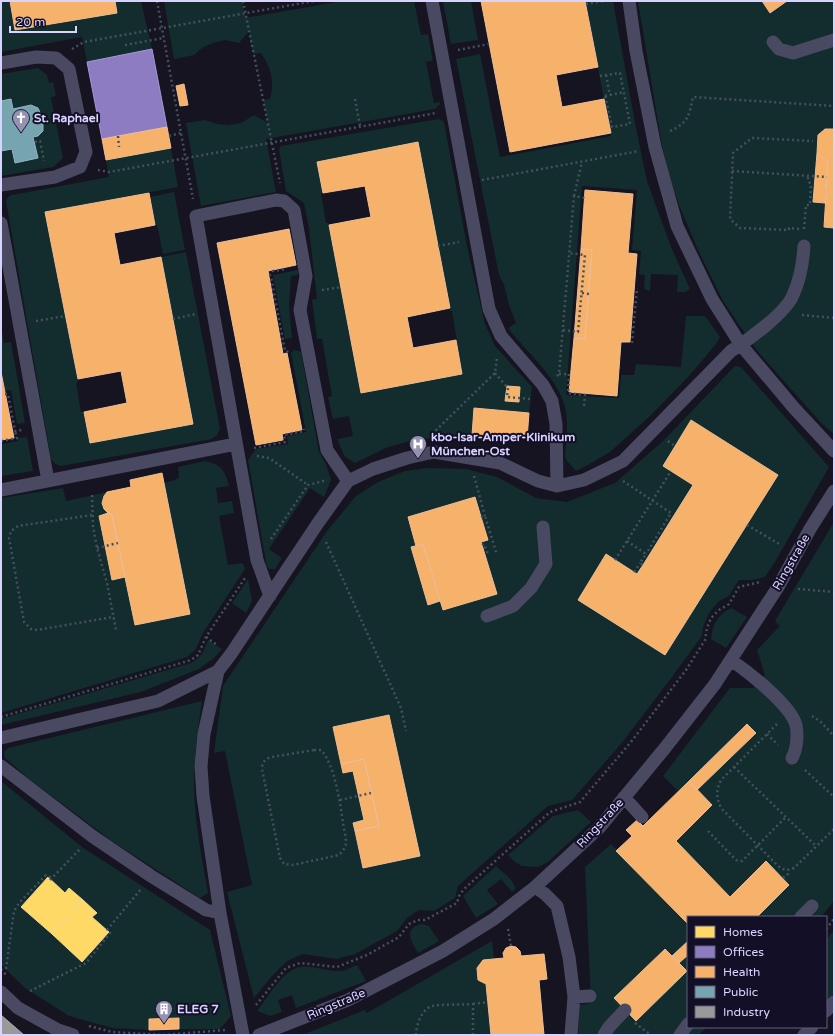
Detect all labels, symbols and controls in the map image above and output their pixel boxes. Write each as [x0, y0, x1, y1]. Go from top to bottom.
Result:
scale bar [10, 8, 76, 34]
text: 20 m [16, 15, 45, 29]
church icon: St. Raphael [11, 108, 31, 133]
place label: St. Raphael [34, 111, 99, 126]
place label: kbo-Isar-Amper-Klinikum München-Ost [431, 430, 575, 458]
hospital icon: kbo-Isar-Amper-Klinikum München-Ost [408, 434, 428, 459]
street label: Ringstraße [769, 531, 813, 592]
street label: Ringstraße [574, 795, 626, 850]
legend [687, 916, 827, 1028]
text: Homes [723, 925, 763, 939]
text: Offices [723, 945, 764, 959]
text: Health [723, 965, 760, 979]
street label: Ringstraße [305, 985, 368, 1023]
text: Public [723, 985, 758, 999]
building icon: ELEG 7 [154, 999, 174, 1024]
place label: ELEG 7 [177, 1002, 219, 1016]
text: Industry [723, 1005, 770, 1019]

